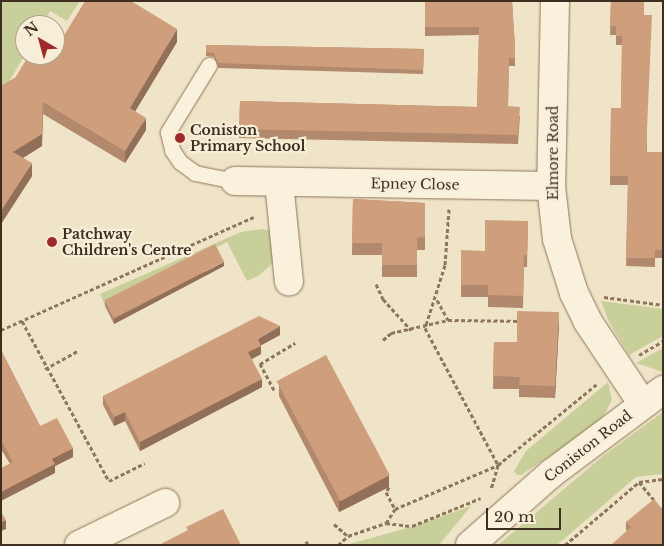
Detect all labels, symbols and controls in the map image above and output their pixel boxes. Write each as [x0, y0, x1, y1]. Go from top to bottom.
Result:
north arrow [15, 15, 65, 65]
text: N [21, 18, 42, 40]
street label: Elmore Road [545, 106, 561, 200]
place label: Coniston Primary School [190, 122, 306, 154]
marker: Coniston Primary School [174, 132, 186, 144]
street label: Epney Close [370, 175, 460, 193]
place label: Patchway Children's Centre [62, 226, 192, 258]
marker: Patchway Children's Centre [46, 236, 58, 248]
street label: Coniston Road [541, 407, 635, 485]
scale bar [489, 498, 564, 530]
text: 20 m [494, 507, 534, 526]

